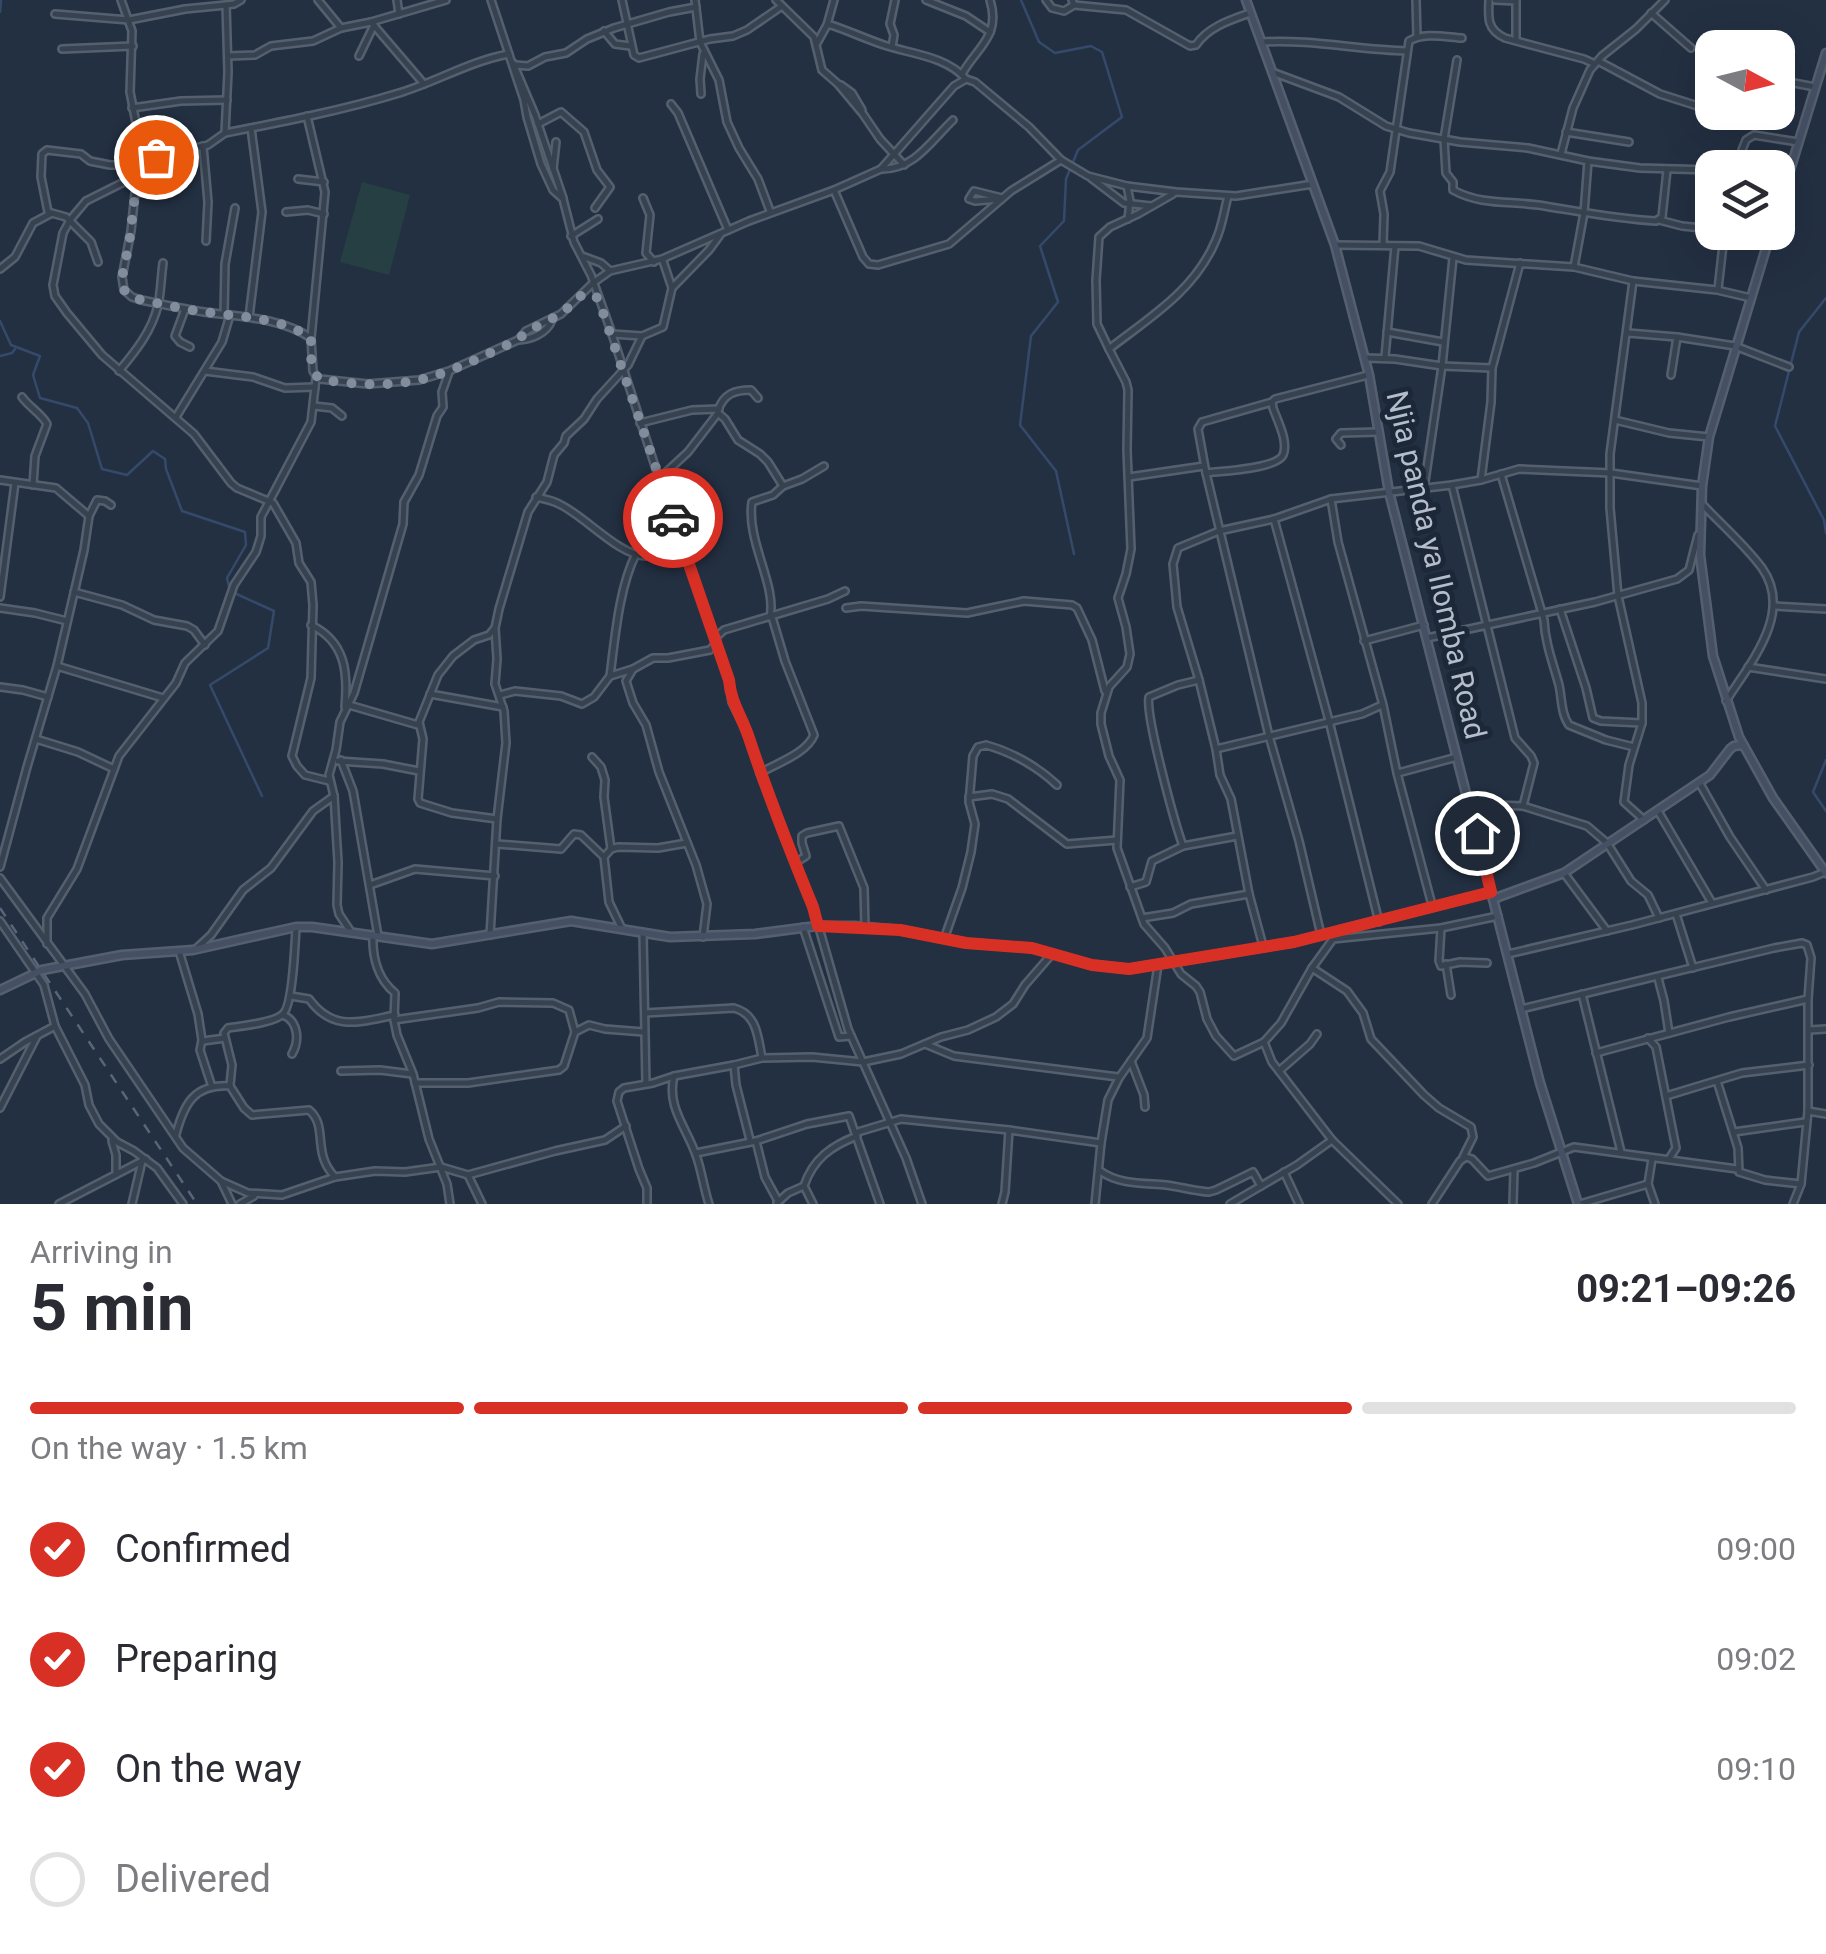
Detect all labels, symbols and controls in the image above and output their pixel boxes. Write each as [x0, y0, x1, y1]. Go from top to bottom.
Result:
north arrow [1695, 30, 1795, 130]
map controls [1695, 30, 1795, 250]
pin [114, 115, 199, 200]
icon: bag [129, 130, 184, 185]
button: layers [1695, 150, 1795, 250]
street label: Njia panda ya Ilomba Road [1379, 387, 1494, 742]
courier [623, 468, 723, 568]
icon: car [646, 491, 701, 546]
pin [1435, 791, 1520, 876]
icon: home [1450, 806, 1505, 861]
text: Arriving in [30, 1233, 173, 1271]
text: 09:21–09:26 [1576, 1267, 1796, 1311]
text: 5 min [30, 1270, 193, 1346]
text: On the way · 1.5 km [30, 1429, 308, 1467]
icon: check [30, 1522, 85, 1577]
text: Confirmed [115, 1527, 291, 1571]
text: 09:00 [1716, 1530, 1796, 1568]
icon: check [30, 1632, 85, 1687]
text: Preparing [115, 1637, 278, 1681]
text: 09:02 [1716, 1640, 1796, 1678]
icon: check [30, 1742, 85, 1797]
text: On the way [115, 1747, 301, 1791]
text: 09:10 [1716, 1750, 1796, 1788]
text: Delivered [115, 1857, 271, 1901]

